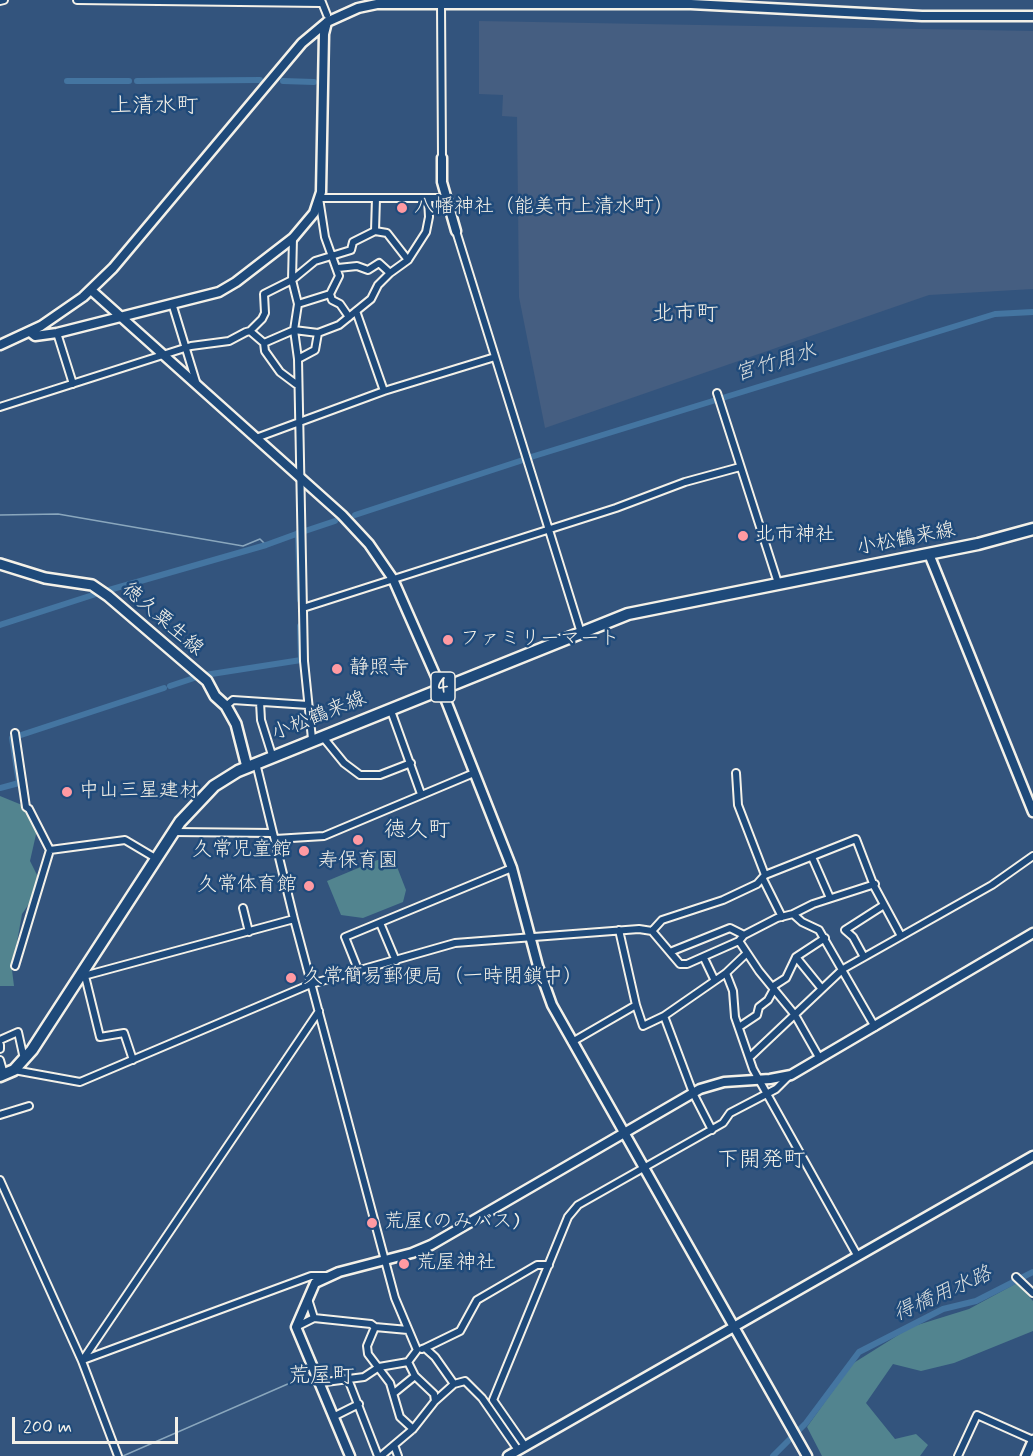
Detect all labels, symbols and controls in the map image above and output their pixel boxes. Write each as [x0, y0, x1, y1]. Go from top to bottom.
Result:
district label: 上清水町 [110, 94, 198, 120]
place label: 八幡神社（能美市上清水町） [414, 196, 674, 220]
marker: 八幡神社（能美市上清水町） [395, 201, 409, 215]
district label: 北市町 [652, 302, 718, 328]
water label: 宮竹用水 [732, 340, 820, 388]
street label: 小松鶴来線 [855, 519, 957, 561]
place label: 北市神社 [755, 524, 835, 548]
marker: 北市神社 [736, 529, 750, 543]
street label: 徳久粟生線 [116, 578, 208, 662]
place label: ファミリーマート [460, 628, 620, 652]
marker: ファミリーマート [441, 633, 455, 647]
place label: 静照寺 [349, 657, 409, 681]
marker: 静照寺 [330, 662, 344, 676]
road number: 4 [431, 672, 455, 702]
street label: 小松鶴来線 [268, 687, 370, 747]
place label: 中山三星建材 [79, 780, 199, 804]
marker: 中山三星建材 [60, 785, 74, 799]
district label: 徳久町 [384, 818, 450, 844]
marker: 寿保育園 [351, 833, 365, 847]
place label: 久常児童館 [192, 839, 292, 863]
marker: 久常児童館 [297, 844, 311, 858]
place label: 寿保育園 [318, 850, 398, 874]
place label: 久常体育館 [197, 874, 297, 898]
marker: 久常体育館 [302, 879, 316, 893]
place label: 久常簡易郵便局（一時閉鎖中） [303, 966, 583, 990]
marker: 久常簡易郵便局（一時閉鎖中） [284, 971, 298, 985]
district label: 下開発町 [717, 1148, 805, 1174]
place label: 荒屋(のみバス) [384, 1211, 520, 1235]
marker: 荒屋(のみバス) [365, 1216, 379, 1230]
place label: 荒屋神社 [416, 1252, 496, 1276]
marker: 荒屋神社 [397, 1257, 411, 1271]
water label: 得橋用水路 [890, 1262, 996, 1328]
district label: 荒屋町 [288, 1364, 354, 1390]
scale bar [15, 1405, 182, 1443]
text: 200 m [23, 1415, 72, 1439]

